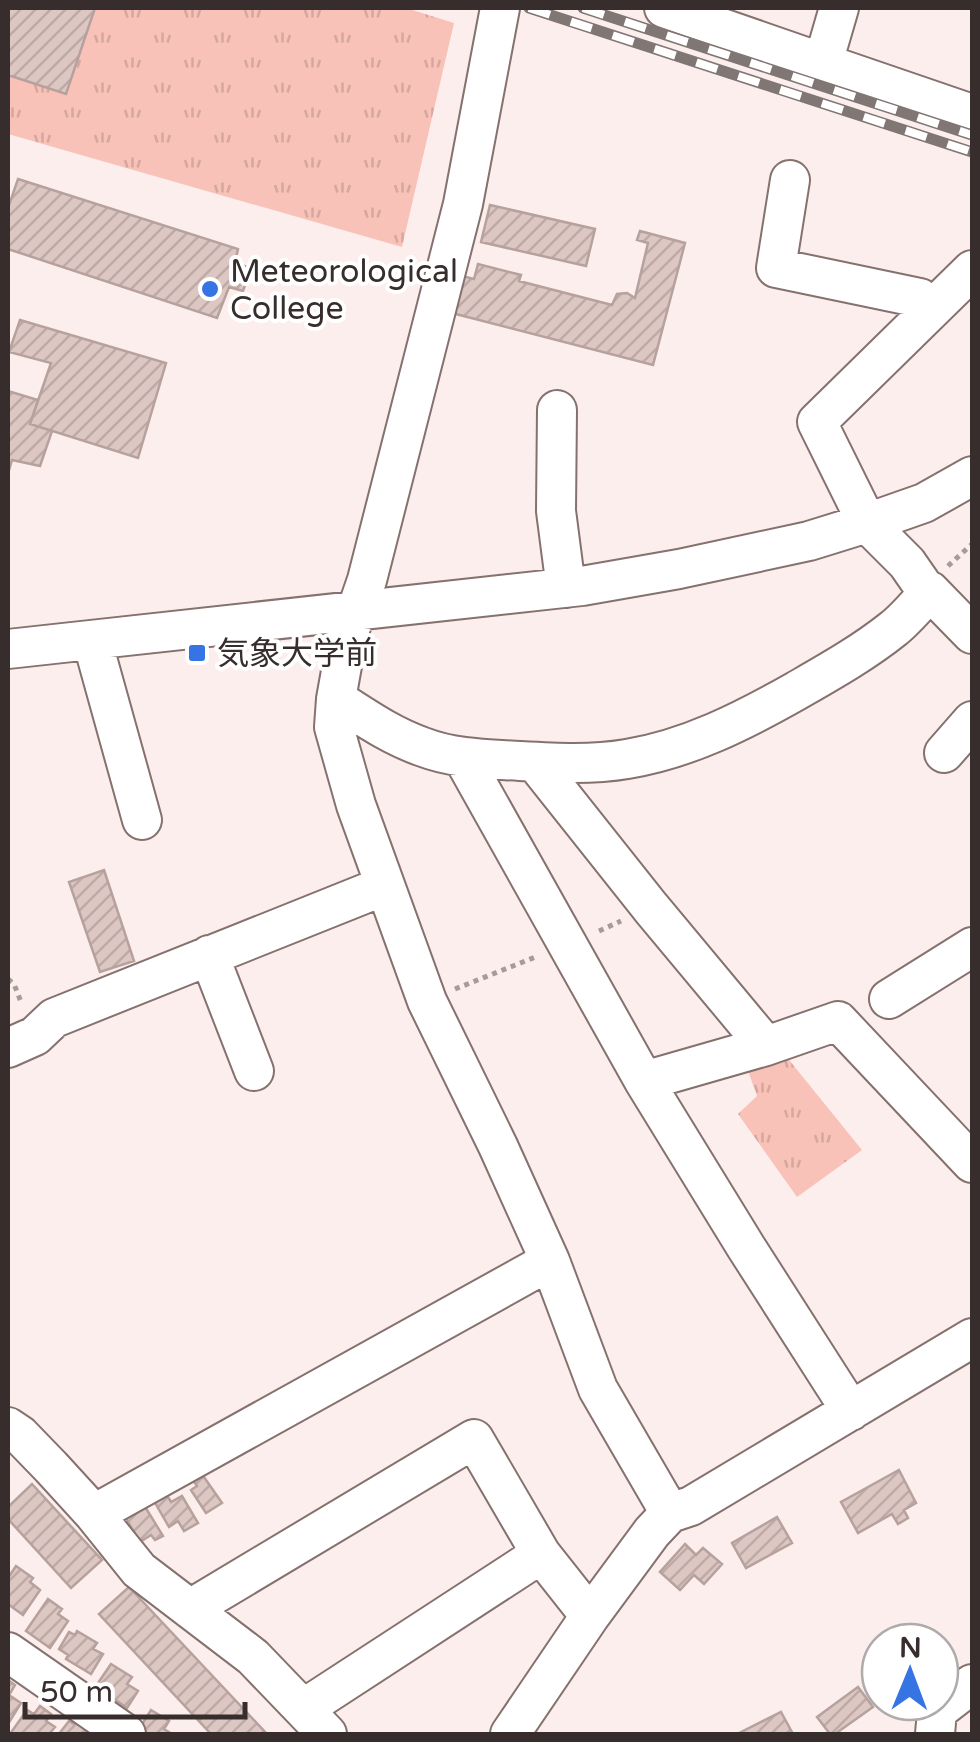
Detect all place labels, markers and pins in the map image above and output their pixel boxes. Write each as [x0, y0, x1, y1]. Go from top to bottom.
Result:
place label: Meteorological College [230, 253, 458, 328]
marker: Meteorological College [199, 278, 221, 300]
place label: 気象大学前 [217, 635, 377, 673]
marker: 気象大学前 [186, 642, 208, 664]

